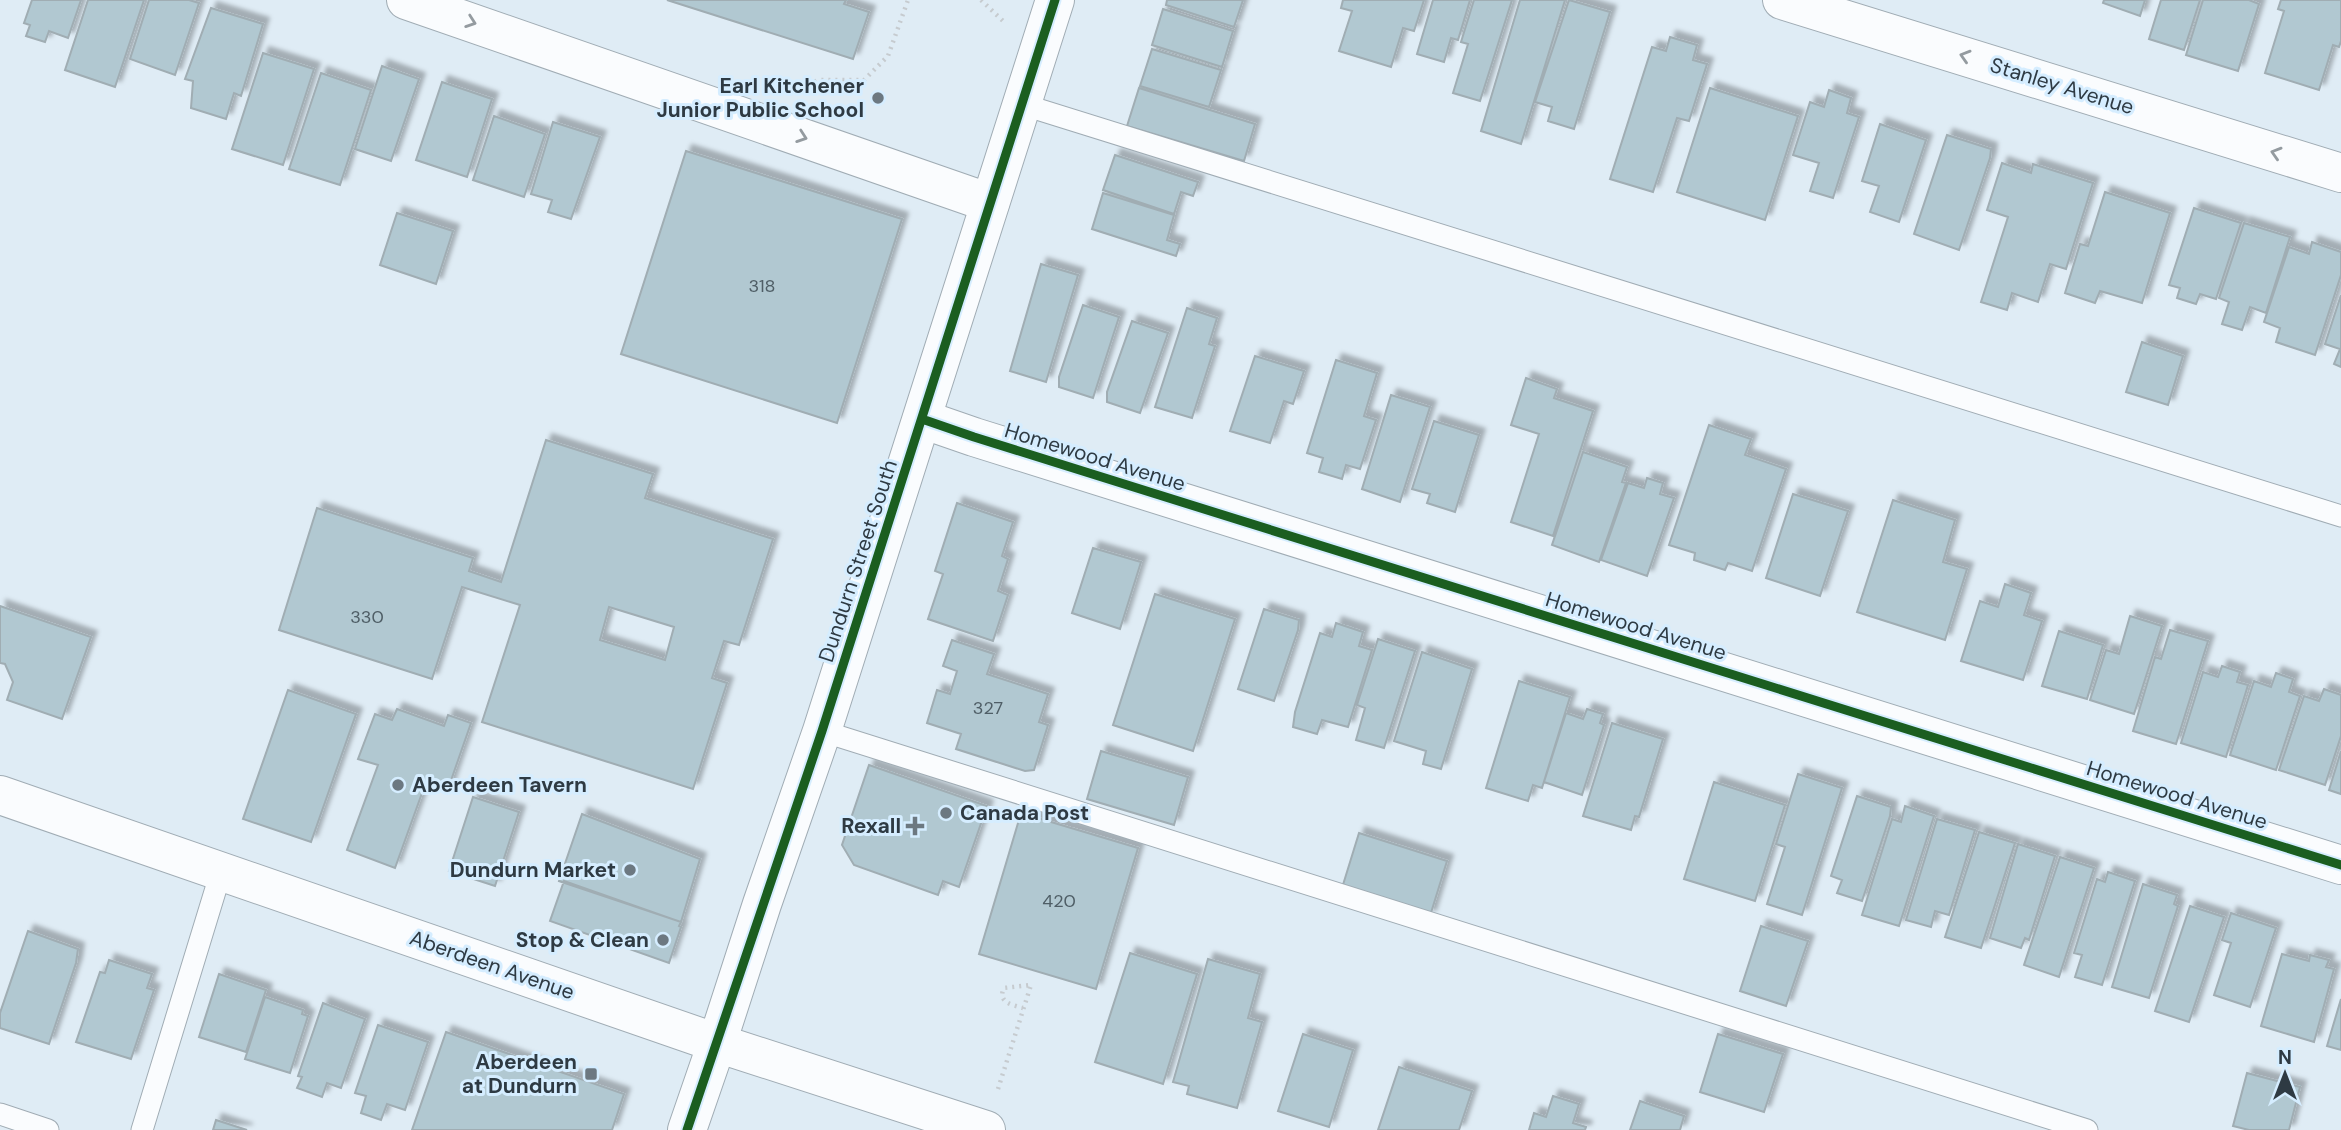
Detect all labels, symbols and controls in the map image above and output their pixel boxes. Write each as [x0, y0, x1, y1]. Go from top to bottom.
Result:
one-way arrow [464, 14, 476, 28]
one-way arrow [1959, 50, 1971, 65]
street label: Stanley Avenue [1987, 51, 2137, 121]
place label: Earl Kitchener Junior Public School [656, 72, 864, 124]
marker: Earl Kitchener Junior Public School [870, 90, 886, 106]
one-way arrow [795, 129, 807, 143]
one-way arrow [2270, 146, 2282, 161]
house number: 318 [749, 274, 775, 298]
street label: Homewood Avenue [1001, 416, 1189, 498]
street label: Dundurn Street South [812, 456, 904, 666]
street label: Homewood Avenue [1542, 585, 1730, 667]
house number: 330 [350, 605, 384, 629]
house number: 327 [973, 696, 1003, 720]
street label: Homewood Avenue [2083, 754, 2271, 836]
place label: Aberdeen Tavern [412, 771, 587, 799]
marker: Aberdeen Tavern [390, 777, 406, 793]
place label: Canada Post [960, 799, 1089, 827]
marker: Canada Post [938, 805, 954, 821]
place label: Rexall [841, 812, 901, 840]
marker: Rexall [907, 818, 923, 834]
place label: Dundurn Market [450, 856, 616, 884]
marker: Dundurn Market [622, 862, 638, 878]
house number: 420 [1042, 889, 1076, 913]
street label: Aberdeen Avenue [406, 924, 578, 1006]
place label: Stop & Clean [516, 926, 649, 954]
marker: Stop & Clean [655, 932, 671, 948]
north arrow [2250, 1039, 2320, 1109]
text: N [2278, 1045, 2292, 1070]
place label: Aberdeen at Dundurn [462, 1048, 577, 1100]
marker: Aberdeen at Dundurn [583, 1066, 599, 1082]

